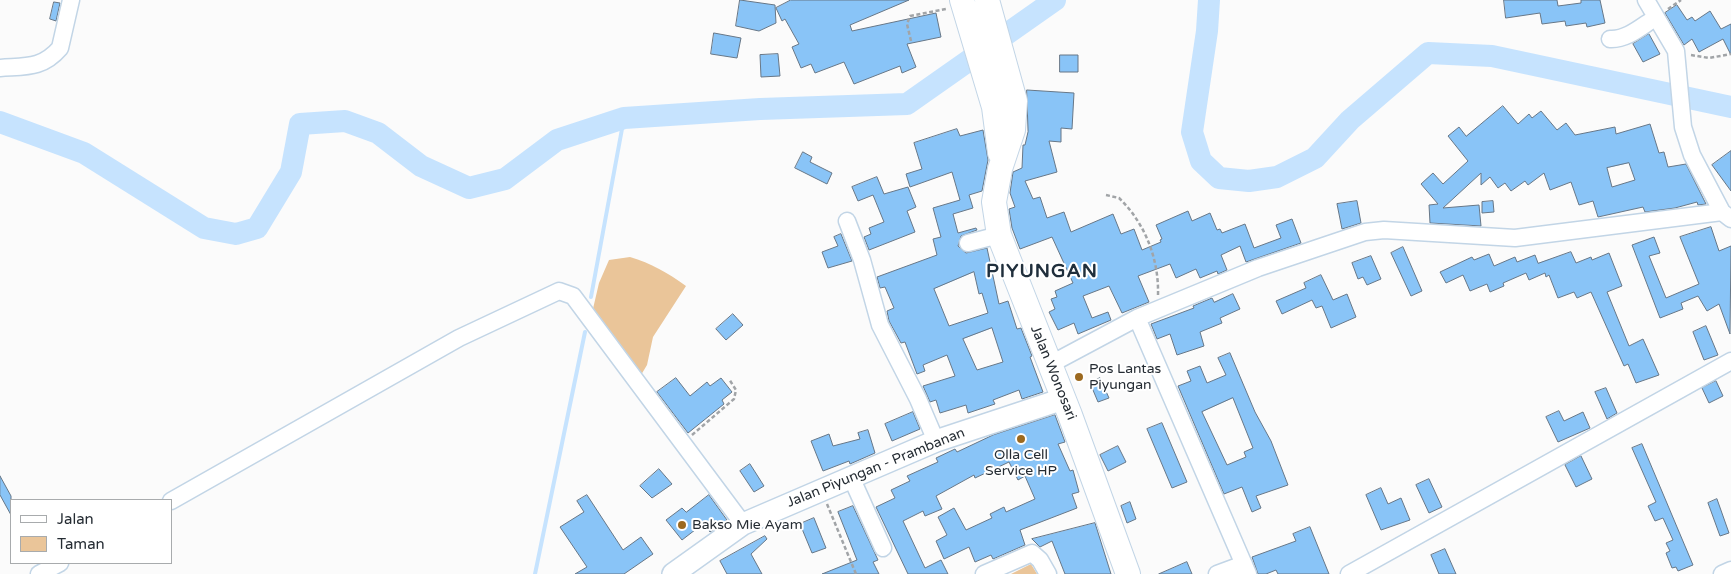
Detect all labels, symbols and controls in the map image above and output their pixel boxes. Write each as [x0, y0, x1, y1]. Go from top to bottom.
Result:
district label: PIYUNGAN [985, 261, 1099, 283]
street label: Jalan Wonosari [1026, 323, 1080, 423]
place label: Pos Lantas Piyungan [1089, 361, 1161, 394]
marker: Pos Lantas Piyungan [1073, 371, 1085, 383]
street label: Jalan Piyungan - Prambanan [785, 425, 967, 511]
marker: Olla Cell Service HP [1015, 433, 1027, 445]
place label: Olla Cell Service HP [985, 447, 1057, 480]
legend [10, 499, 172, 564]
text: Jalan [57, 510, 94, 528]
place label: Bakso Mie Ayam [692, 517, 803, 533]
marker: Bakso Mie Ayam [676, 519, 688, 531]
text: Taman [57, 535, 105, 553]

